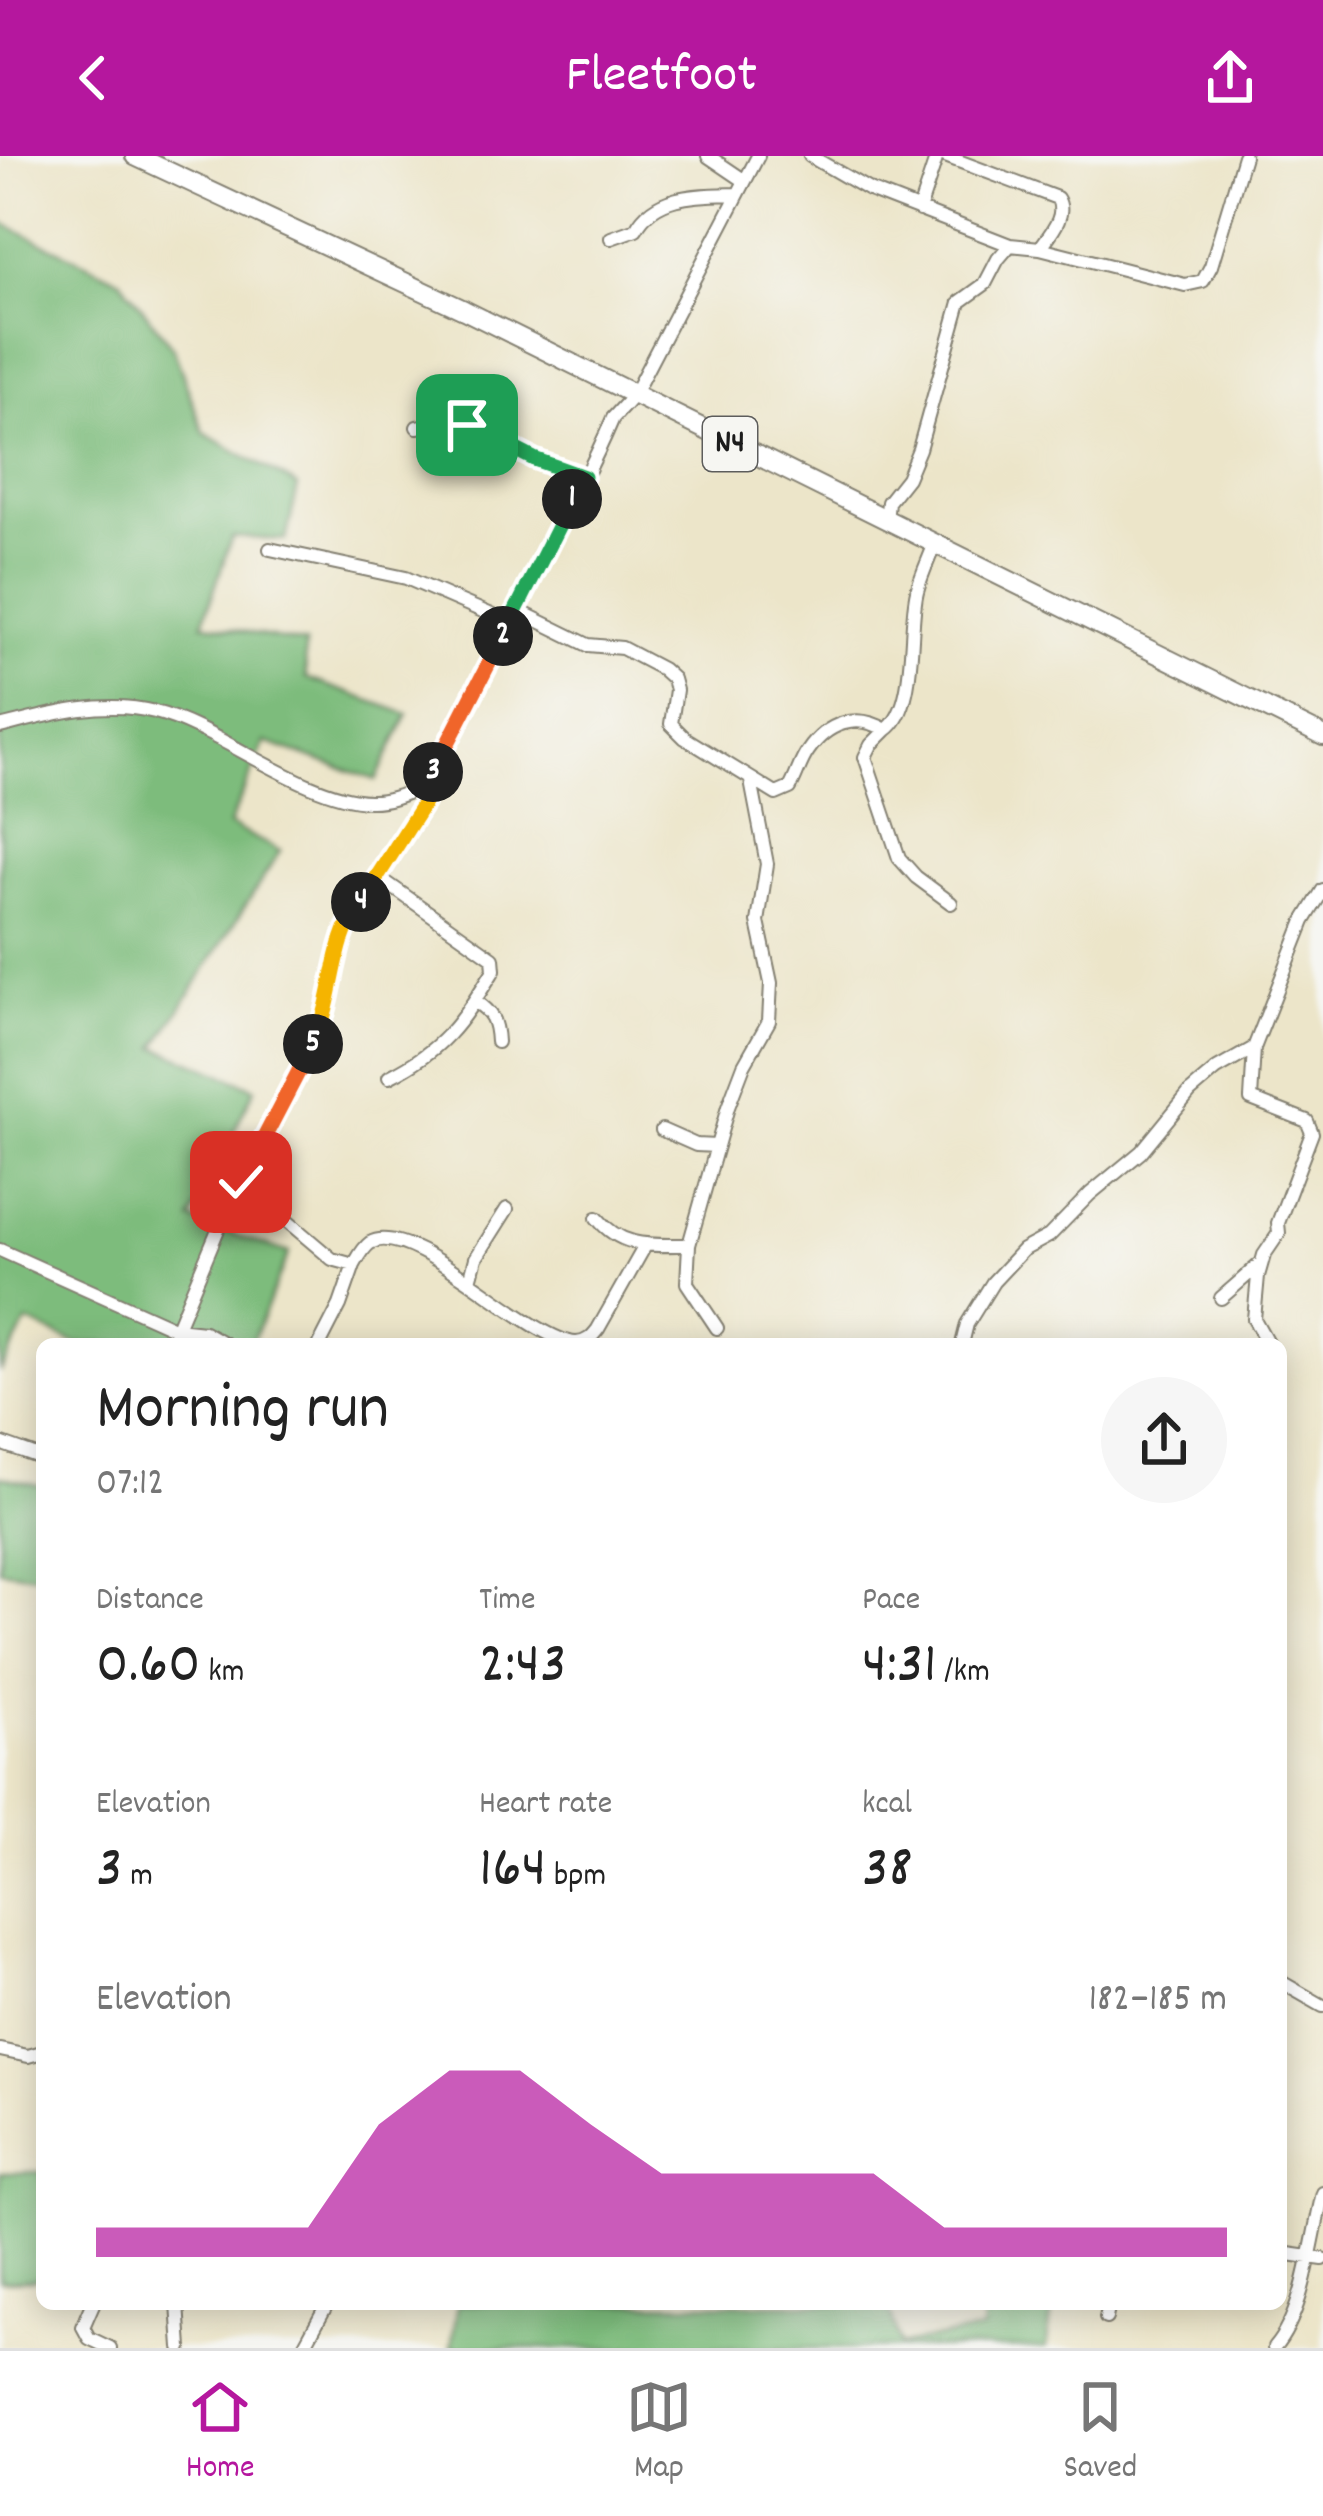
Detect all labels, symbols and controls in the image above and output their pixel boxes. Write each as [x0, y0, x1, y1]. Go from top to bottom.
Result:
text: Fleetfoot [566, 40, 757, 117]
icon: back [60, 45, 126, 111]
icon: share [1197, 45, 1263, 111]
pin [416, 374, 518, 476]
icon: arrive [434, 392, 500, 458]
road number: N4 [703, 417, 757, 471]
pin: 1 [542, 469, 602, 529]
text: 1 [568, 475, 576, 522]
pin: 2 [473, 606, 533, 666]
text: 2 [496, 612, 510, 659]
pin: 3 [403, 742, 463, 802]
text: 3 [426, 748, 440, 795]
pin: 4 [331, 872, 391, 932]
text: 4 [354, 878, 368, 925]
pin: 5 [283, 1014, 343, 1074]
text: 5 [305, 1020, 321, 1067]
pin [190, 1131, 292, 1233]
icon: check [208, 1149, 274, 1215]
text: Morning run [96, 1366, 389, 1460]
button: share [1101, 1377, 1227, 1503]
text: 07:12 [96, 1458, 164, 1513]
text: Distance [96, 1578, 204, 1625]
text: Time [479, 1578, 535, 1625]
text: Pace [862, 1578, 920, 1625]
text: 0.60 [96, 1625, 201, 1711]
text: 2:43 [479, 1625, 567, 1711]
text: 4:31 [862, 1625, 937, 1711]
text: km [201, 1650, 245, 1697]
text: /km [937, 1650, 990, 1697]
text: Elevation [96, 1782, 211, 1829]
text: Heart rate [479, 1782, 612, 1829]
text: kcal [862, 1782, 912, 1829]
text: 3 [96, 1829, 123, 1915]
text: 164 [479, 1829, 546, 1915]
text: 38 [862, 1829, 913, 1915]
text: m [123, 1854, 153, 1901]
text: bpm [546, 1854, 606, 1901]
text: Elevation [96, 1974, 232, 2029]
text: 182–185 m [1088, 1974, 1227, 2029]
tab: Home [186, 2374, 255, 2493]
tab: Map [626, 2374, 692, 2493]
tab: Saved [1063, 2374, 1137, 2493]

